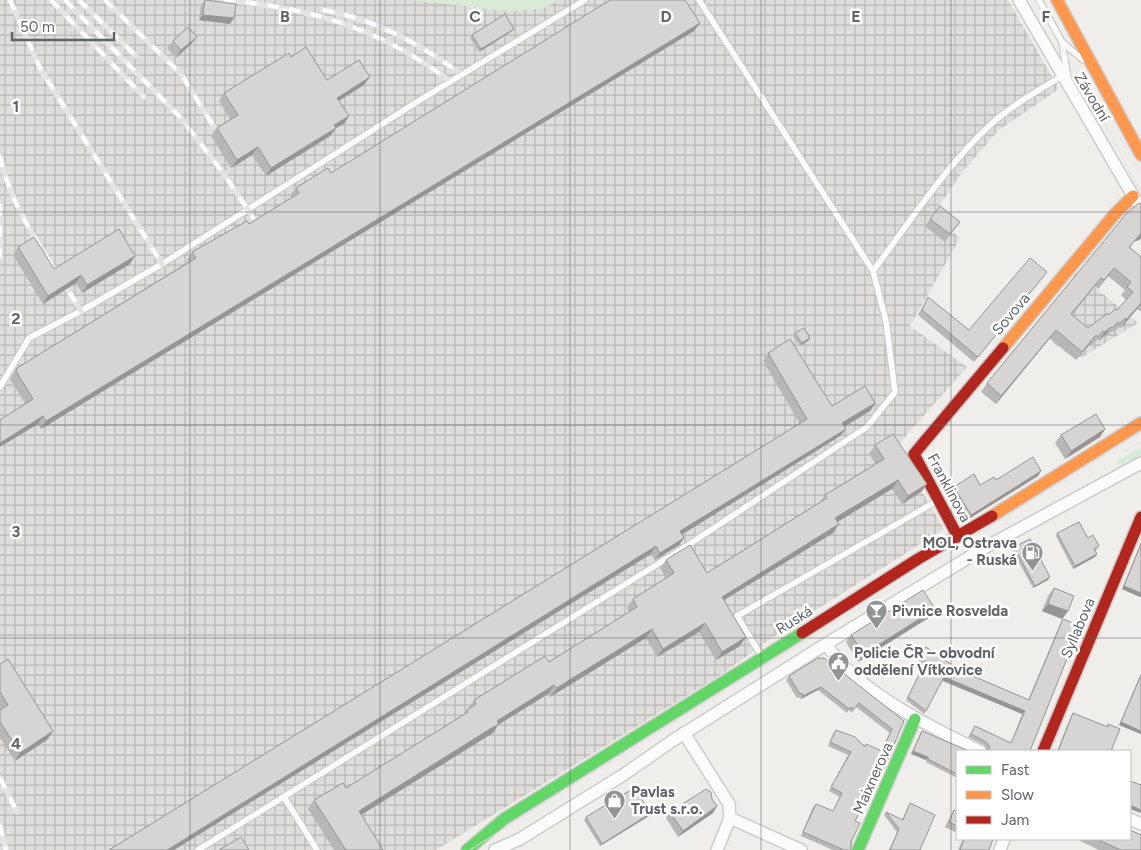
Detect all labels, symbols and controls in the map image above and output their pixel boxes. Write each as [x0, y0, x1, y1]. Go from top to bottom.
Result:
text: B [280, 7, 290, 26]
text: C [469, 7, 481, 26]
text: D [660, 7, 672, 26]
text: E [851, 7, 861, 26]
text: F [1042, 7, 1051, 26]
scale bar [12, 10, 115, 42]
text: 50 m [20, 18, 55, 36]
street label: Závodní [1070, 69, 1114, 126]
text: 1 [13, 97, 19, 116]
street label: Sovova [988, 289, 1034, 339]
text: 2 [11, 309, 21, 328]
street label: Franklinova [923, 451, 975, 525]
text: 3 [12, 522, 21, 541]
place label: MOL, Ostrava - Ruská [922, 534, 1017, 569]
fuel station icon: MOL, Ostrava - Ruská [1021, 540, 1045, 571]
street label: Syllabova [1057, 595, 1099, 661]
bar icon: Pivnice Rosvelda [864, 599, 888, 630]
street label: Ruská [772, 602, 816, 638]
place label: Pivnice Rosvelda [892, 602, 1008, 620]
place label: Policie ČR – obvodní oddělení Vítkovice [854, 644, 996, 679]
public building icon: Policie ČR – obvodní oddělení Vítkovice [826, 650, 850, 681]
text: 4 [11, 734, 21, 753]
street label: Maixnerova [849, 739, 897, 817]
legend [956, 750, 1131, 840]
text: Fast [1001, 761, 1030, 779]
place label: Pavlas Trust s.r.o. [631, 783, 703, 818]
text: Slow [1001, 786, 1034, 804]
shop icon: Pavlas Trust s.r.o. [603, 789, 627, 820]
text: Jam [1001, 811, 1029, 829]

